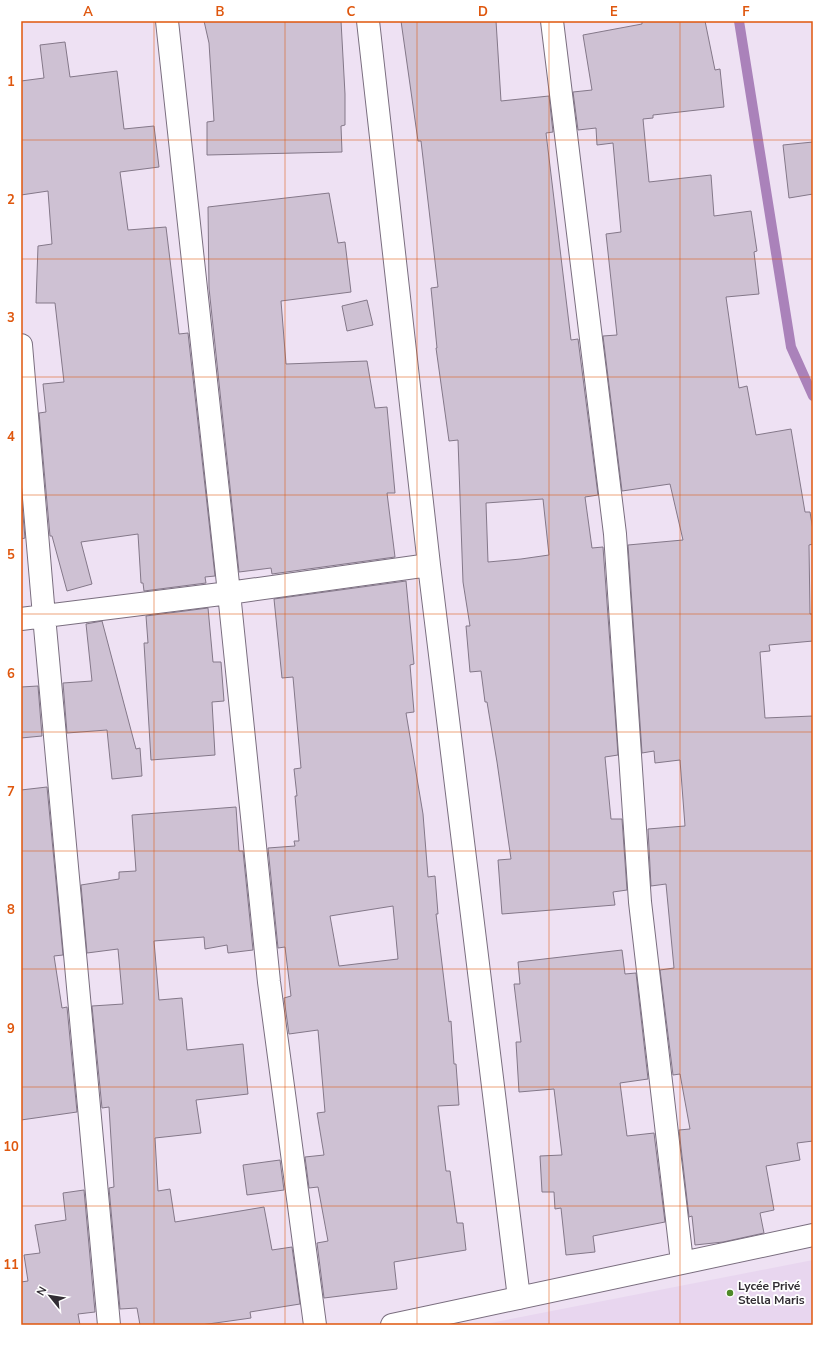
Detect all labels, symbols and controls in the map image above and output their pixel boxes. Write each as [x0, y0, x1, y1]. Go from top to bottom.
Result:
text: A [83, 3, 93, 21]
text: B [216, 3, 225, 21]
text: C [347, 3, 356, 21]
text: D [478, 3, 488, 21]
text: E [610, 3, 618, 21]
text: F [742, 3, 750, 21]
text: 1 [7, 73, 15, 91]
text: 2 [7, 191, 15, 209]
text: 3 [7, 309, 15, 327]
text: 4 [7, 428, 15, 446]
text: 5 [7, 546, 15, 564]
text: 6 [7, 665, 15, 683]
text: 7 [7, 783, 15, 801]
text: 8 [7, 901, 15, 919]
text: 9 [7, 1020, 15, 1038]
text: 10 [3, 1138, 19, 1156]
text: 11 [3, 1256, 19, 1274]
north arrow [30, 1276, 70, 1316]
place label: Lycée Privé Stella Maris [738, 1278, 805, 1308]
text: N [33, 1284, 50, 1299]
marker: Lycée Privé Stella Maris [725, 1288, 735, 1298]

